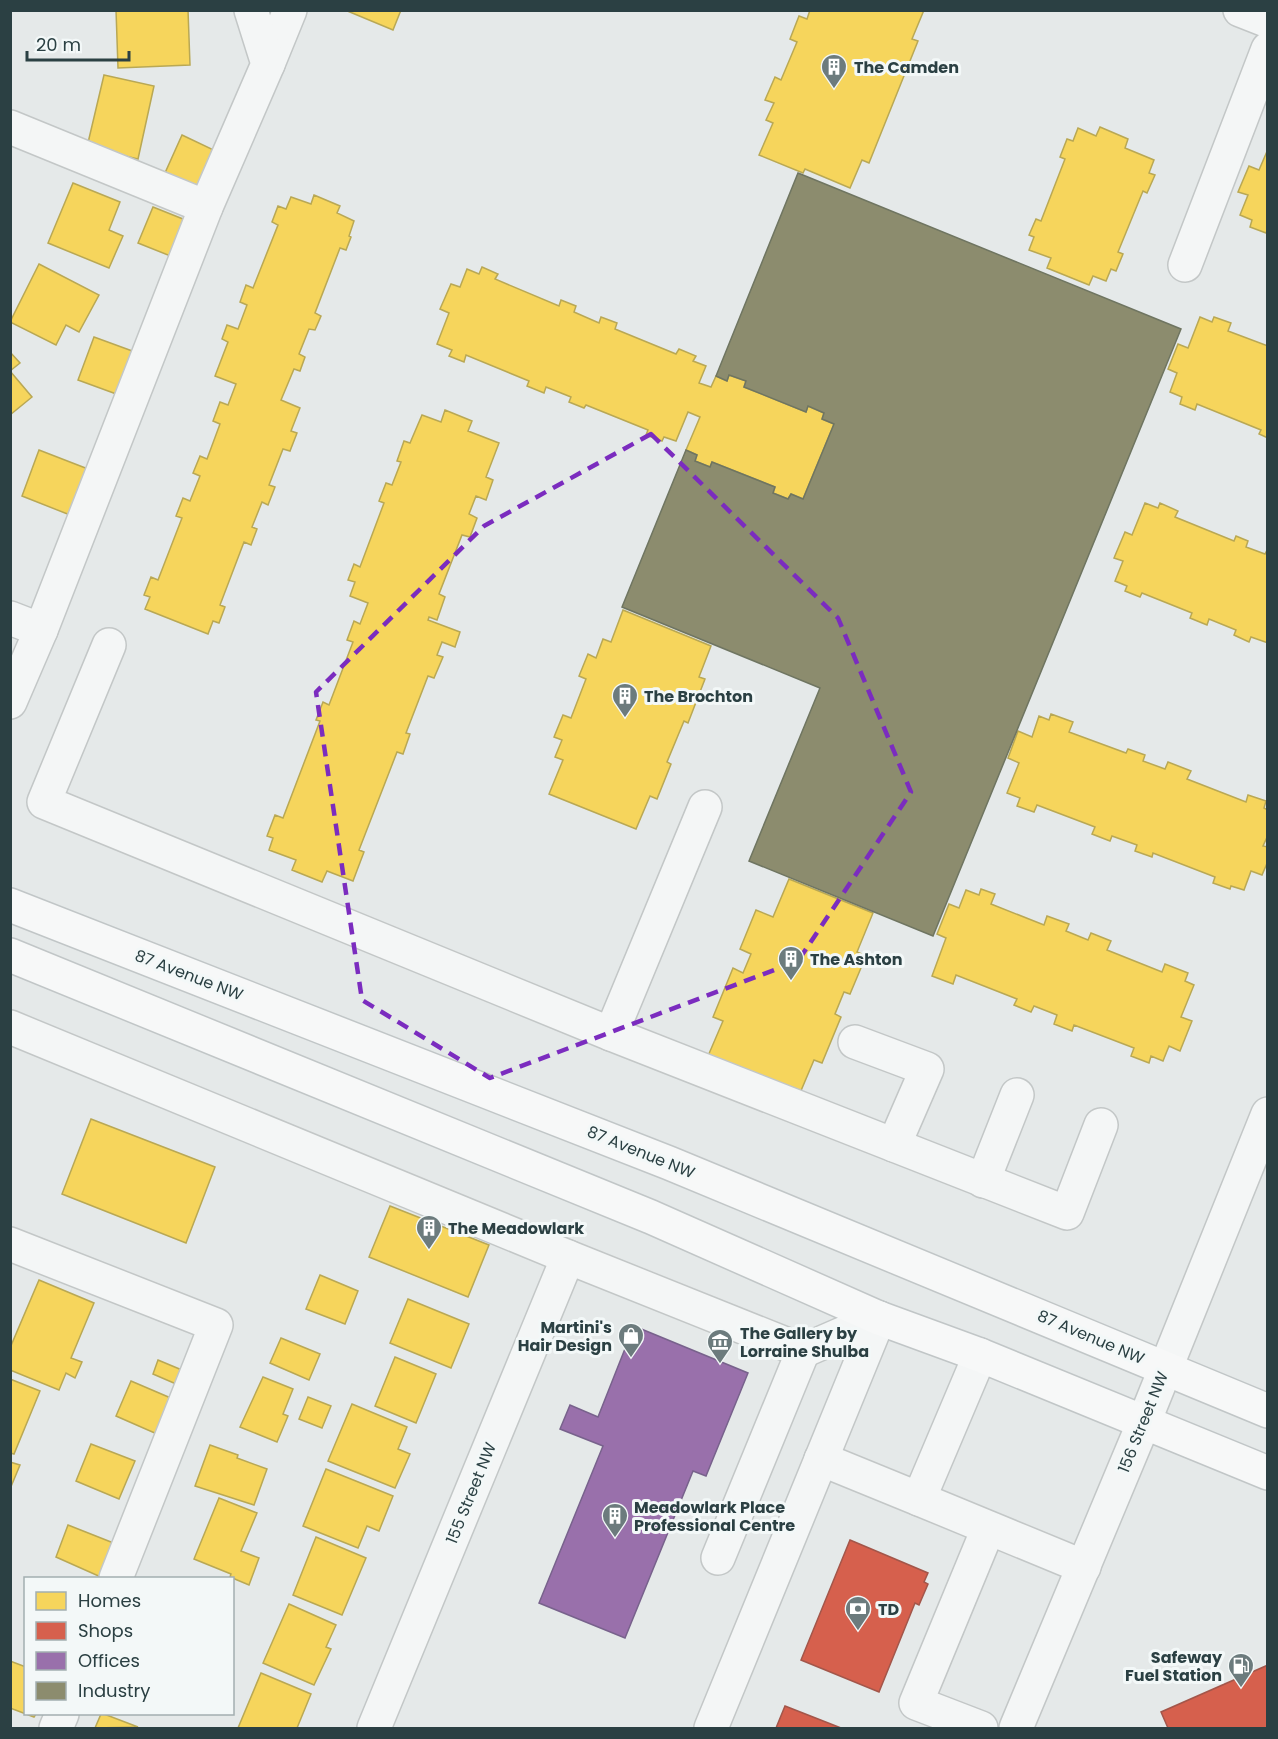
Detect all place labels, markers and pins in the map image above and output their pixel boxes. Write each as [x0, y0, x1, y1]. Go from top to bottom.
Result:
building icon: The Camden [819, 52, 849, 90]
place label: The Camden [854, 56, 959, 79]
building icon: The Brochton [610, 681, 640, 719]
place label: The Brochton [644, 685, 753, 708]
building icon: The Ashton [776, 944, 806, 982]
place label: The Ashton [810, 948, 902, 971]
building icon: The Meadowlark [414, 1213, 444, 1251]
place label: The Meadowlark [448, 1217, 584, 1240]
place label: Martini's Hair Design [518, 1316, 612, 1357]
shop icon: Martini's Hair Design [616, 1321, 646, 1359]
place label: The Gallery by Lorraine Shulba [740, 1322, 869, 1363]
museum icon: The Gallery by Lorraine Shulba [705, 1327, 735, 1365]
place label: Meadowlark Place Professional Centre [634, 1496, 795, 1537]
building icon: Meadowlark Place Professional Centre [600, 1501, 630, 1539]
bank icon: TD [843, 1594, 873, 1632]
place label: TD [878, 1598, 899, 1621]
place label: Safeway Fuel Station [1125, 1646, 1223, 1687]
fuel station icon: Safeway Fuel Station [1226, 1651, 1256, 1689]

